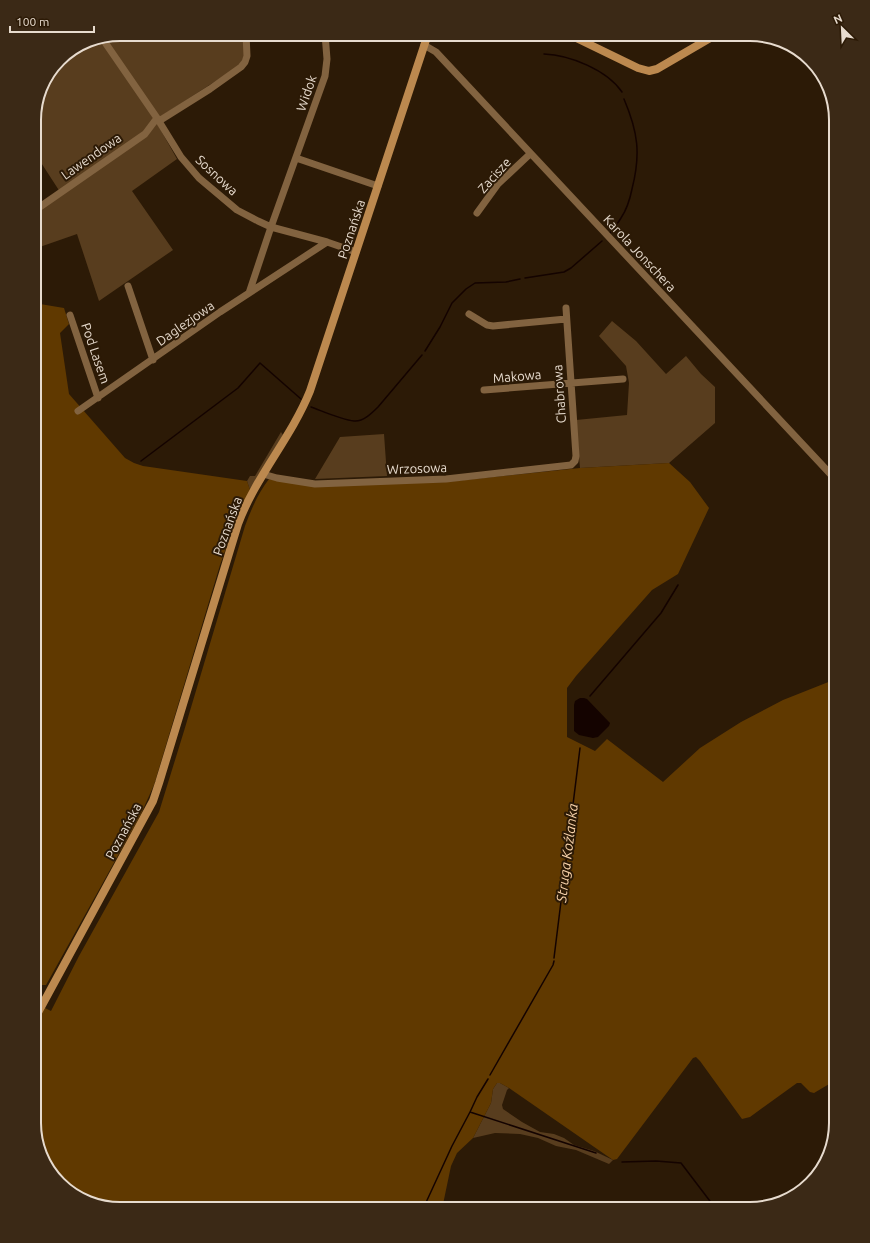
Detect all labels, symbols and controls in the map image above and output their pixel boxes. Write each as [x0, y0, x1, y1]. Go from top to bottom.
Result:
scale bar [10, 8, 94, 34]
north arrow [822, 8, 862, 48]
text: N [832, 12, 844, 26]
text: 100 m [16, 15, 49, 28]
street label: Widok [293, 73, 319, 113]
street label: Lawendowa [58, 130, 124, 182]
street label: Sosnowa [193, 152, 241, 198]
street label: Zacisze [475, 155, 513, 195]
street label: Poznańska [335, 198, 367, 260]
street label: Karola Jonschera [601, 212, 679, 294]
street label: Daglezjowa [153, 298, 217, 348]
street label: Pod Lasem [79, 321, 113, 385]
street label: Chabrowa [550, 364, 568, 424]
street label: Makowa [492, 367, 542, 385]
street label: Wrzosowa [387, 460, 447, 476]
street label: Poznańska [210, 495, 244, 557]
street label: Poznańska [102, 801, 144, 861]
water label: Struga Koźlanka [553, 802, 581, 904]

